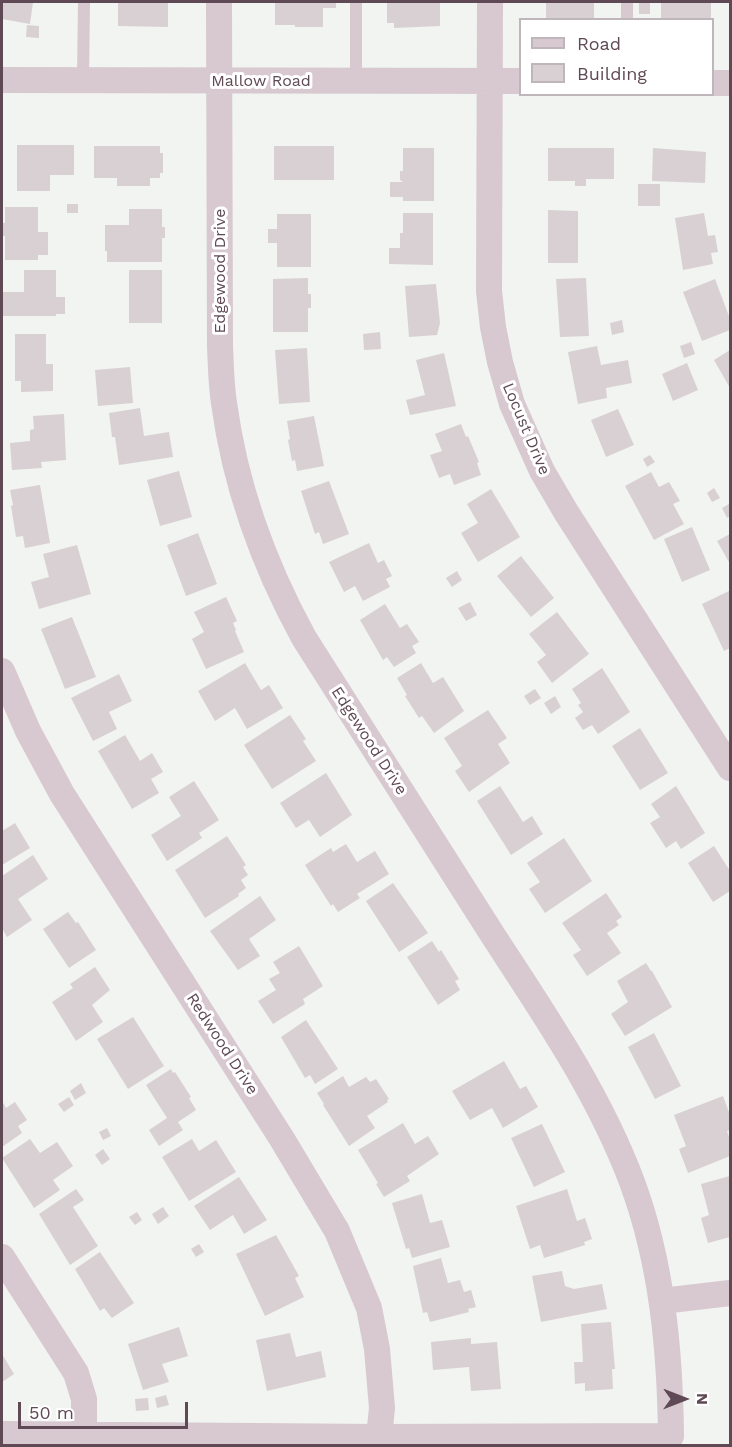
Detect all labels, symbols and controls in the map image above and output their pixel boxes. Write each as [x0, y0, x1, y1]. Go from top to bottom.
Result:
legend [519, 18, 714, 96]
text: Road [577, 33, 621, 54]
text: Building [577, 63, 647, 84]
street label: Mallow Road [211, 71, 311, 91]
street label: Edgewood Drive [210, 208, 230, 334]
street label: Locust Drive [498, 380, 554, 478]
street label: Edgewood Drive [327, 683, 411, 799]
street label: Redwood Drive [182, 990, 262, 1098]
north arrow [654, 1369, 714, 1429]
scale bar [21, 1390, 190, 1428]
text: N [693, 1393, 712, 1405]
text: 50 m [29, 1402, 74, 1423]

